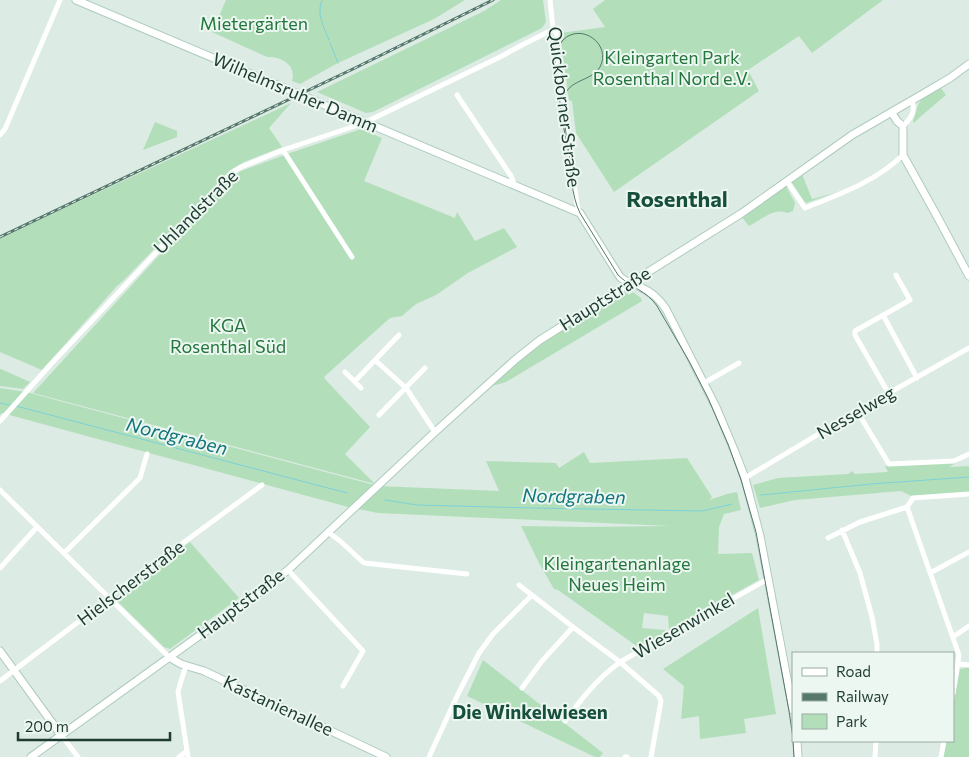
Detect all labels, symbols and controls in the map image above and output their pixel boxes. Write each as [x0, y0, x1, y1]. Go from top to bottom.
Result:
park label: Mietergärten [200, 12, 308, 34]
street label: Quickborner Straße [544, 25, 586, 188]
park label: Kleingarten Park Rosenthal Nord e.V. [593, 46, 751, 89]
street label: Wilhelmsruher Damm [209, 47, 381, 137]
street label: Uhlandstraße [148, 164, 242, 258]
district label: Rosenthal [626, 185, 728, 212]
street label: Hauptstraße [555, 261, 654, 335]
park label: KGA Rosenthal Süd [170, 314, 286, 357]
street label: Nesselweg [812, 381, 899, 443]
water label: Nordgraben [124, 412, 230, 459]
water label: Nordgraben [522, 483, 626, 508]
street label: Hielscherstraße [73, 535, 188, 630]
park label: Kleingartenanlage Neues Heim [543, 552, 691, 595]
street label: Hauptstraße [193, 563, 288, 643]
street label: Wiesenwinkel [629, 587, 738, 663]
legend [792, 652, 954, 742]
text: Road [836, 662, 871, 680]
street label: Kastanienallee [220, 670, 337, 740]
text: Railway [836, 687, 889, 705]
district label: Die Winkelwiesen [452, 700, 608, 723]
scale bar [18, 710, 170, 742]
text: Park [836, 712, 867, 730]
text: 200 m [25, 717, 69, 735]

